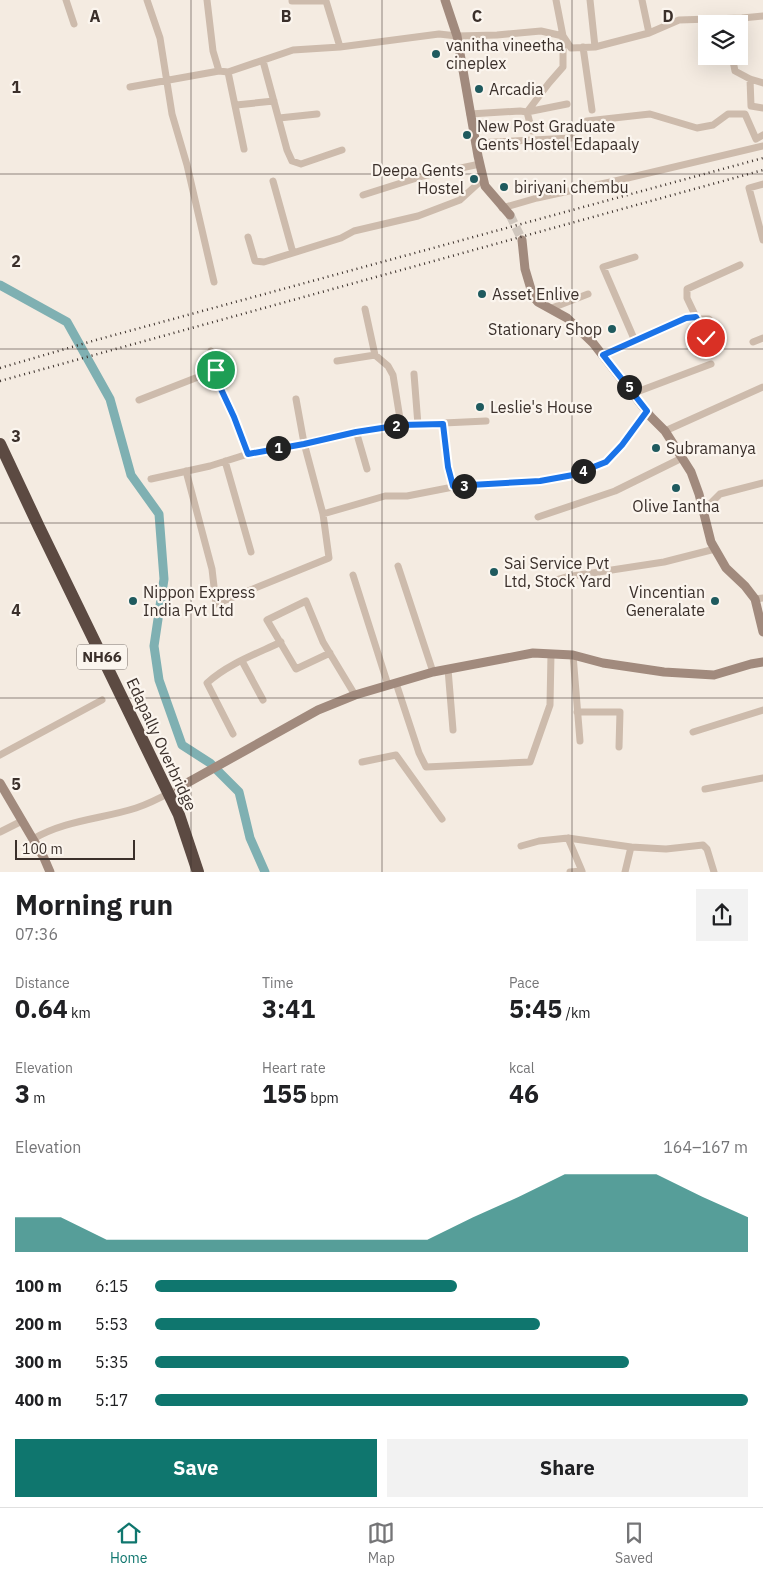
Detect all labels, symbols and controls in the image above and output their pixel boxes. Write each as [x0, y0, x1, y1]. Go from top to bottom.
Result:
text: A [90, 6, 101, 26]
text: B [281, 6, 292, 26]
text: C [472, 6, 482, 26]
text: D [662, 6, 674, 26]
map controls [698, 15, 748, 65]
button: layers [698, 15, 748, 65]
place label: vanitha vineetha cineplex [446, 35, 565, 73]
marker: vanitha vineetha cineplex [430, 48, 442, 60]
text: 1 [11, 77, 21, 97]
place label: Arcadia [489, 79, 544, 99]
marker: Arcadia [473, 83, 485, 95]
place label: New Post Graduate Gents Hostel Edapaaly [477, 116, 639, 154]
marker: New Post Graduate Gents Hostel Edapaaly [461, 129, 473, 141]
place label: Deepa Gents Hostel [372, 160, 464, 198]
marker: Deepa Gents Hostel [468, 173, 480, 185]
place label: biriyani chembu [514, 177, 629, 197]
marker: biriyani chembu [498, 181, 510, 193]
text: 2 [11, 251, 21, 271]
place label: Asset Enlive [492, 284, 579, 304]
marker: Asset Enlive [476, 288, 488, 300]
pin [685, 317, 727, 359]
place label: Stationary Shop [488, 319, 602, 339]
marker: Stationary Shop [606, 323, 618, 335]
icon: check [692, 324, 720, 352]
pin [195, 349, 237, 391]
icon: arrive [202, 356, 230, 384]
pin: 5 [616, 374, 642, 400]
text: 5 [625, 378, 634, 396]
place label: Leslie's House [490, 397, 593, 417]
marker: Leslie's House [474, 401, 486, 413]
pin: 2 [384, 414, 408, 438]
text: 2 [392, 417, 401, 435]
text: 3 [11, 426, 21, 446]
pin: 1 [266, 436, 290, 460]
place label: Subramanya [666, 438, 756, 458]
text: 1 [274, 439, 283, 457]
marker: Subramanya [650, 442, 662, 454]
pin: 4 [570, 458, 596, 484]
text: 4 [579, 462, 588, 480]
pin: 3 [452, 474, 476, 498]
text: 3 [460, 477, 469, 495]
marker: Olive Iantha [670, 482, 682, 494]
place label: Olive Iantha [632, 496, 720, 516]
place label: Sai Service Pvt Ltd, Stock Yard [504, 553, 611, 591]
marker: Sai Service Pvt Ltd, Stock Yard [488, 566, 500, 578]
place label: Nippon Express India Pvt Ltd [143, 582, 255, 620]
place label: Vincentian Generalate [626, 582, 705, 620]
marker: Nippon Express India Pvt Ltd [127, 595, 139, 607]
marker: Vincentian Generalate [709, 595, 721, 607]
text: 4 [11, 600, 21, 620]
road number: NH66 [77, 644, 127, 670]
street label: Edapally Overbridge [122, 674, 202, 814]
text: 5 [11, 774, 21, 794]
scale bar [15, 837, 135, 860]
text: 100 m [22, 840, 63, 858]
text: Morning run [15, 886, 173, 923]
button: share [696, 889, 748, 941]
text: 07:36 [15, 924, 58, 944]
text: Distance [15, 974, 70, 992]
text: Time [262, 974, 293, 992]
text: Pace [509, 974, 539, 992]
text: 0.64 [15, 992, 68, 1025]
text: 3:41 [262, 992, 315, 1025]
text: 5:45 [509, 992, 562, 1025]
text: km [68, 1004, 91, 1022]
text: /km [562, 1004, 591, 1022]
text: Elevation [15, 1059, 73, 1077]
text: Heart rate [262, 1059, 326, 1077]
text: kcal [509, 1059, 534, 1077]
text: 3 [15, 1077, 30, 1110]
text: 155 [262, 1077, 307, 1110]
text: 46 [509, 1077, 539, 1110]
text: m [30, 1089, 46, 1107]
text: bpm [307, 1089, 339, 1107]
text: Elevation [15, 1137, 81, 1157]
text: 164–167 m [663, 1137, 748, 1157]
text: 100 m [15, 1276, 62, 1296]
text: 6:15 [95, 1276, 128, 1296]
text: 200 m [15, 1314, 62, 1334]
text: 5:53 [95, 1314, 128, 1334]
text: 300 m [15, 1352, 62, 1372]
text: 5:35 [95, 1352, 128, 1372]
text: 400 m [15, 1390, 62, 1410]
text: 5:17 [95, 1390, 128, 1410]
button: Save [15, 1439, 377, 1497]
button: Share [387, 1439, 748, 1497]
tab: Home [110, 1519, 148, 1567]
tab: Map [367, 1519, 395, 1567]
tab: Saved [615, 1519, 653, 1567]

